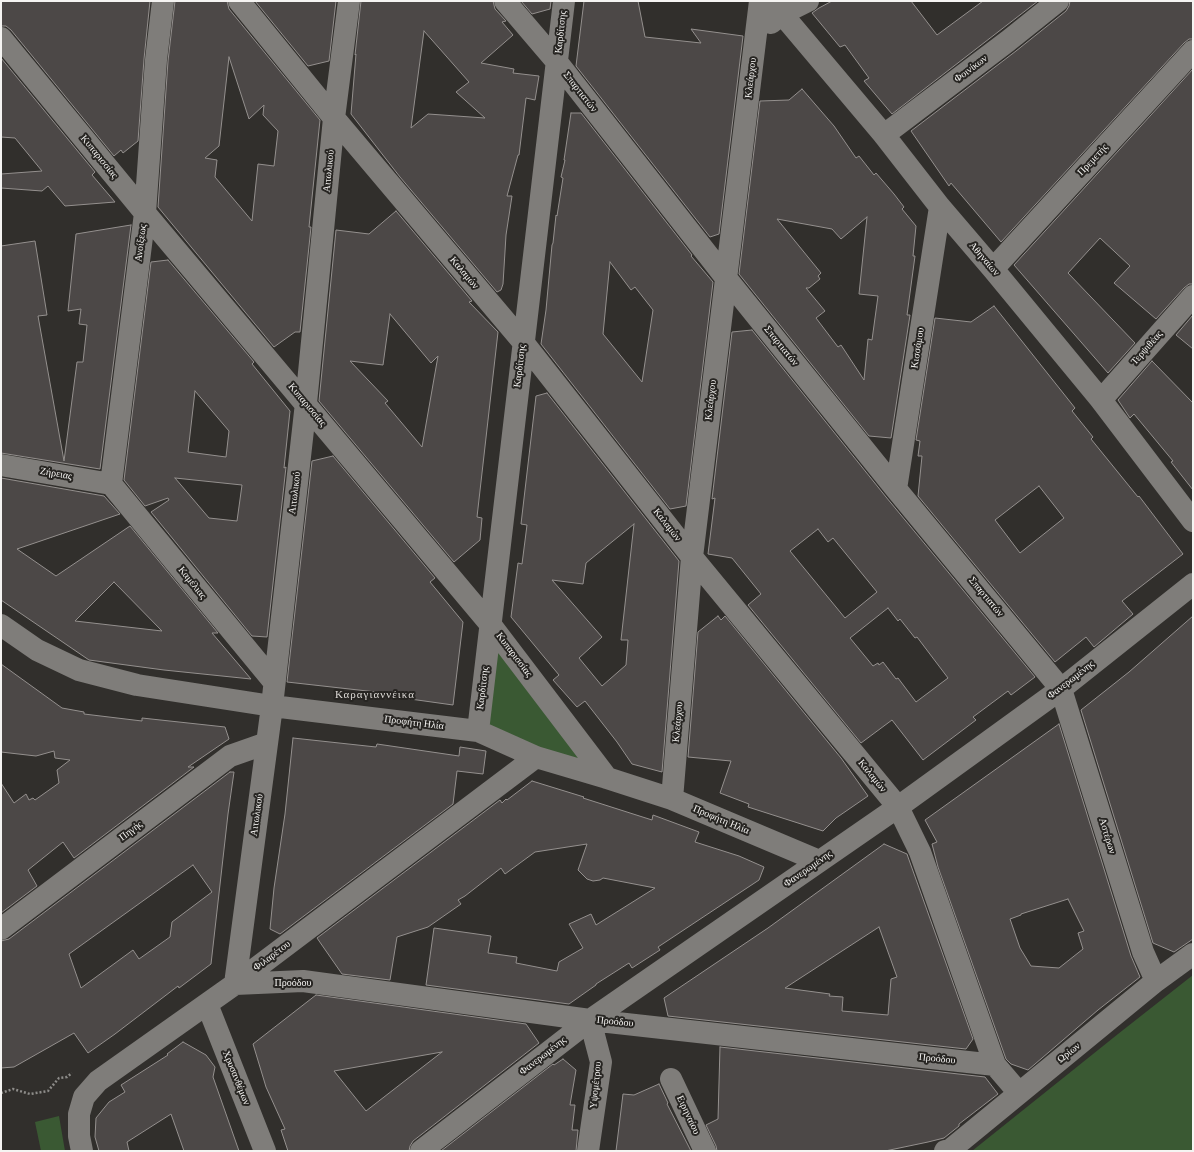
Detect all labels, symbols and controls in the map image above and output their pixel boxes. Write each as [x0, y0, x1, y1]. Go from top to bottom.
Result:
street label: Καρδίτσης [553, 10, 569, 54]
street label: Φοινίκων [952, 53, 990, 85]
street label: Κλεάρχου [743, 57, 759, 99]
street label: Σπαρτιατών [560, 69, 600, 115]
street label: Κυπαρισσίας [78, 133, 120, 181]
street label: Πρεμετής [1075, 142, 1111, 178]
street label: Αιτωλικού [321, 149, 337, 193]
street label: Ανοίξεως [133, 223, 149, 263]
street label: Αθηναίων [966, 240, 1002, 278]
street label: Καλαμών [447, 254, 481, 292]
street label: Σπαρτιατών [761, 324, 801, 368]
street label: Κισσάμου [909, 327, 927, 369]
street label: Τερψιθέας [1129, 328, 1165, 368]
street label: Καρδίτσης [511, 344, 529, 388]
street label: Κλεάρχου [703, 379, 719, 421]
street label: Κυπαρισσίας [285, 381, 329, 429]
street label: Ζήρειας [39, 465, 73, 483]
street label: Αιτωλικού [286, 471, 304, 515]
street label: Καλαμών [650, 506, 684, 544]
street label: Καμέλιας [175, 564, 209, 602]
street label: Σπαρτιατών [966, 575, 1006, 619]
street label: Κυπαρισσίας [493, 630, 535, 680]
street label: Φανερωμένης [1045, 658, 1097, 702]
street label: Καρδίτσης [474, 666, 492, 710]
district label: Καραγιαννέικα [335, 688, 415, 702]
street label: Κλεάρχου [670, 701, 686, 743]
street label: Προφήτη Ηλία [384, 713, 444, 733]
street label: Καλαμών [855, 757, 889, 795]
street label: Αιτωλικού [248, 793, 266, 837]
street label: Προφήτη Ηλία [691, 803, 751, 837]
street label: Αστέρων [1096, 817, 1118, 855]
street label: Πηγής [117, 818, 145, 844]
street label: Φανερωμένης [782, 848, 834, 890]
street label: Φιλαρέτου [251, 938, 293, 974]
street label: Προόδου [275, 977, 311, 989]
street label: Προόδου [596, 1014, 634, 1030]
street label: Φανερωμένης [517, 1034, 569, 1078]
street label: Ωρίων [1055, 1040, 1083, 1066]
street label: Χρυσανθέμων [220, 1049, 252, 1107]
street label: Προόδου [918, 1051, 956, 1067]
street label: Υψομέτρου [588, 1061, 604, 1109]
street label: Ειρηναίου [674, 1094, 702, 1136]

